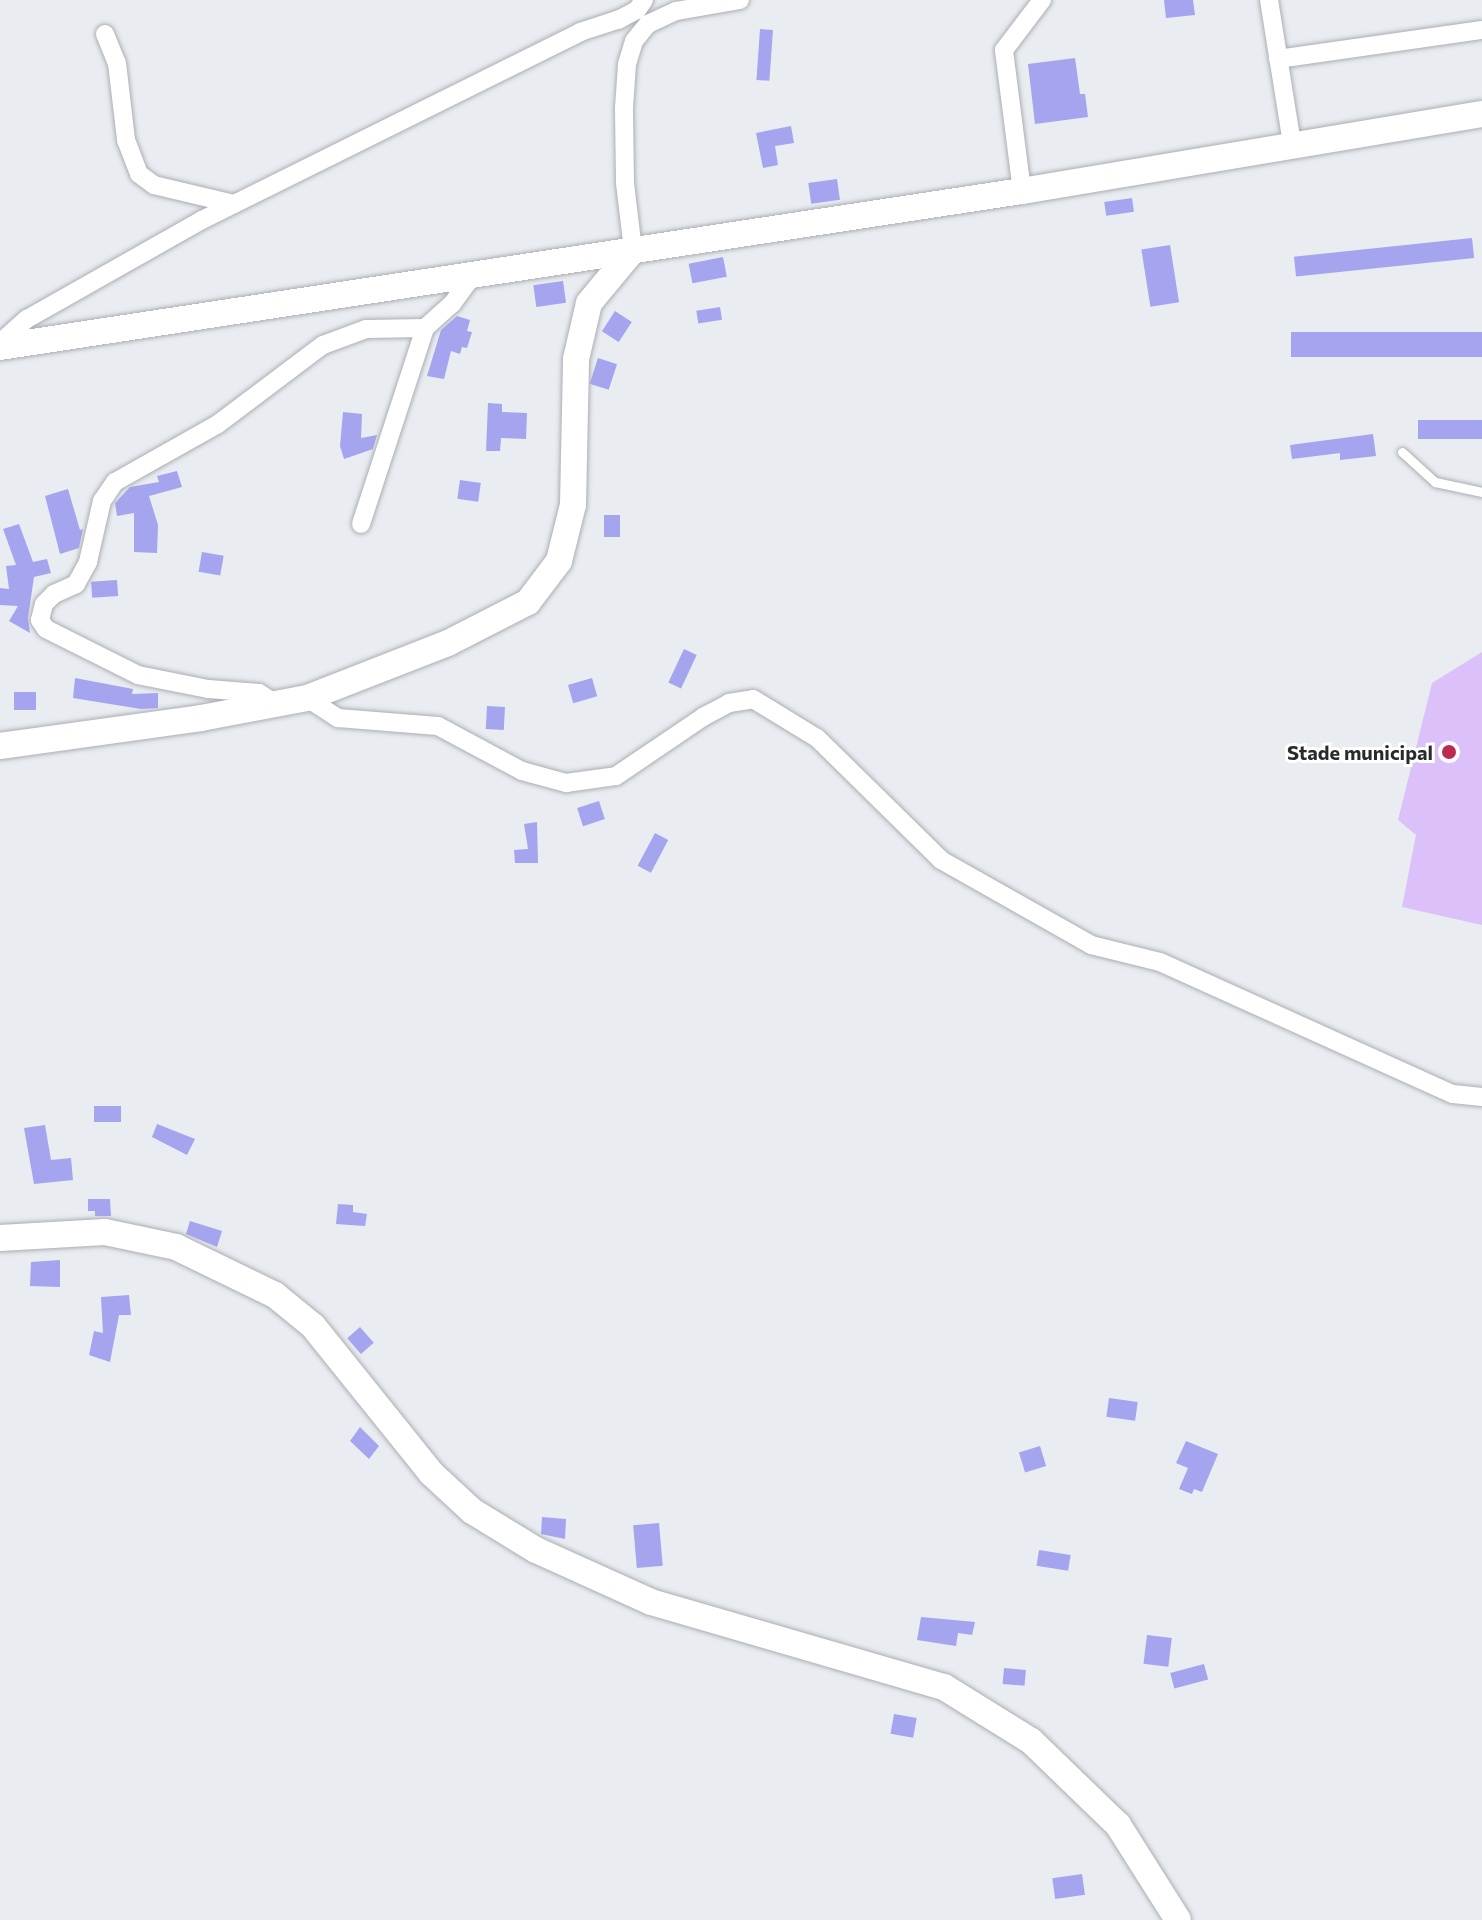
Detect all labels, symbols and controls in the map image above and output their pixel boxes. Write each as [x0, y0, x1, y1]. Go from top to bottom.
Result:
place label: Stade municipal [1287, 740, 1433, 764]
marker: Stade municipal [1440, 743, 1458, 761]

